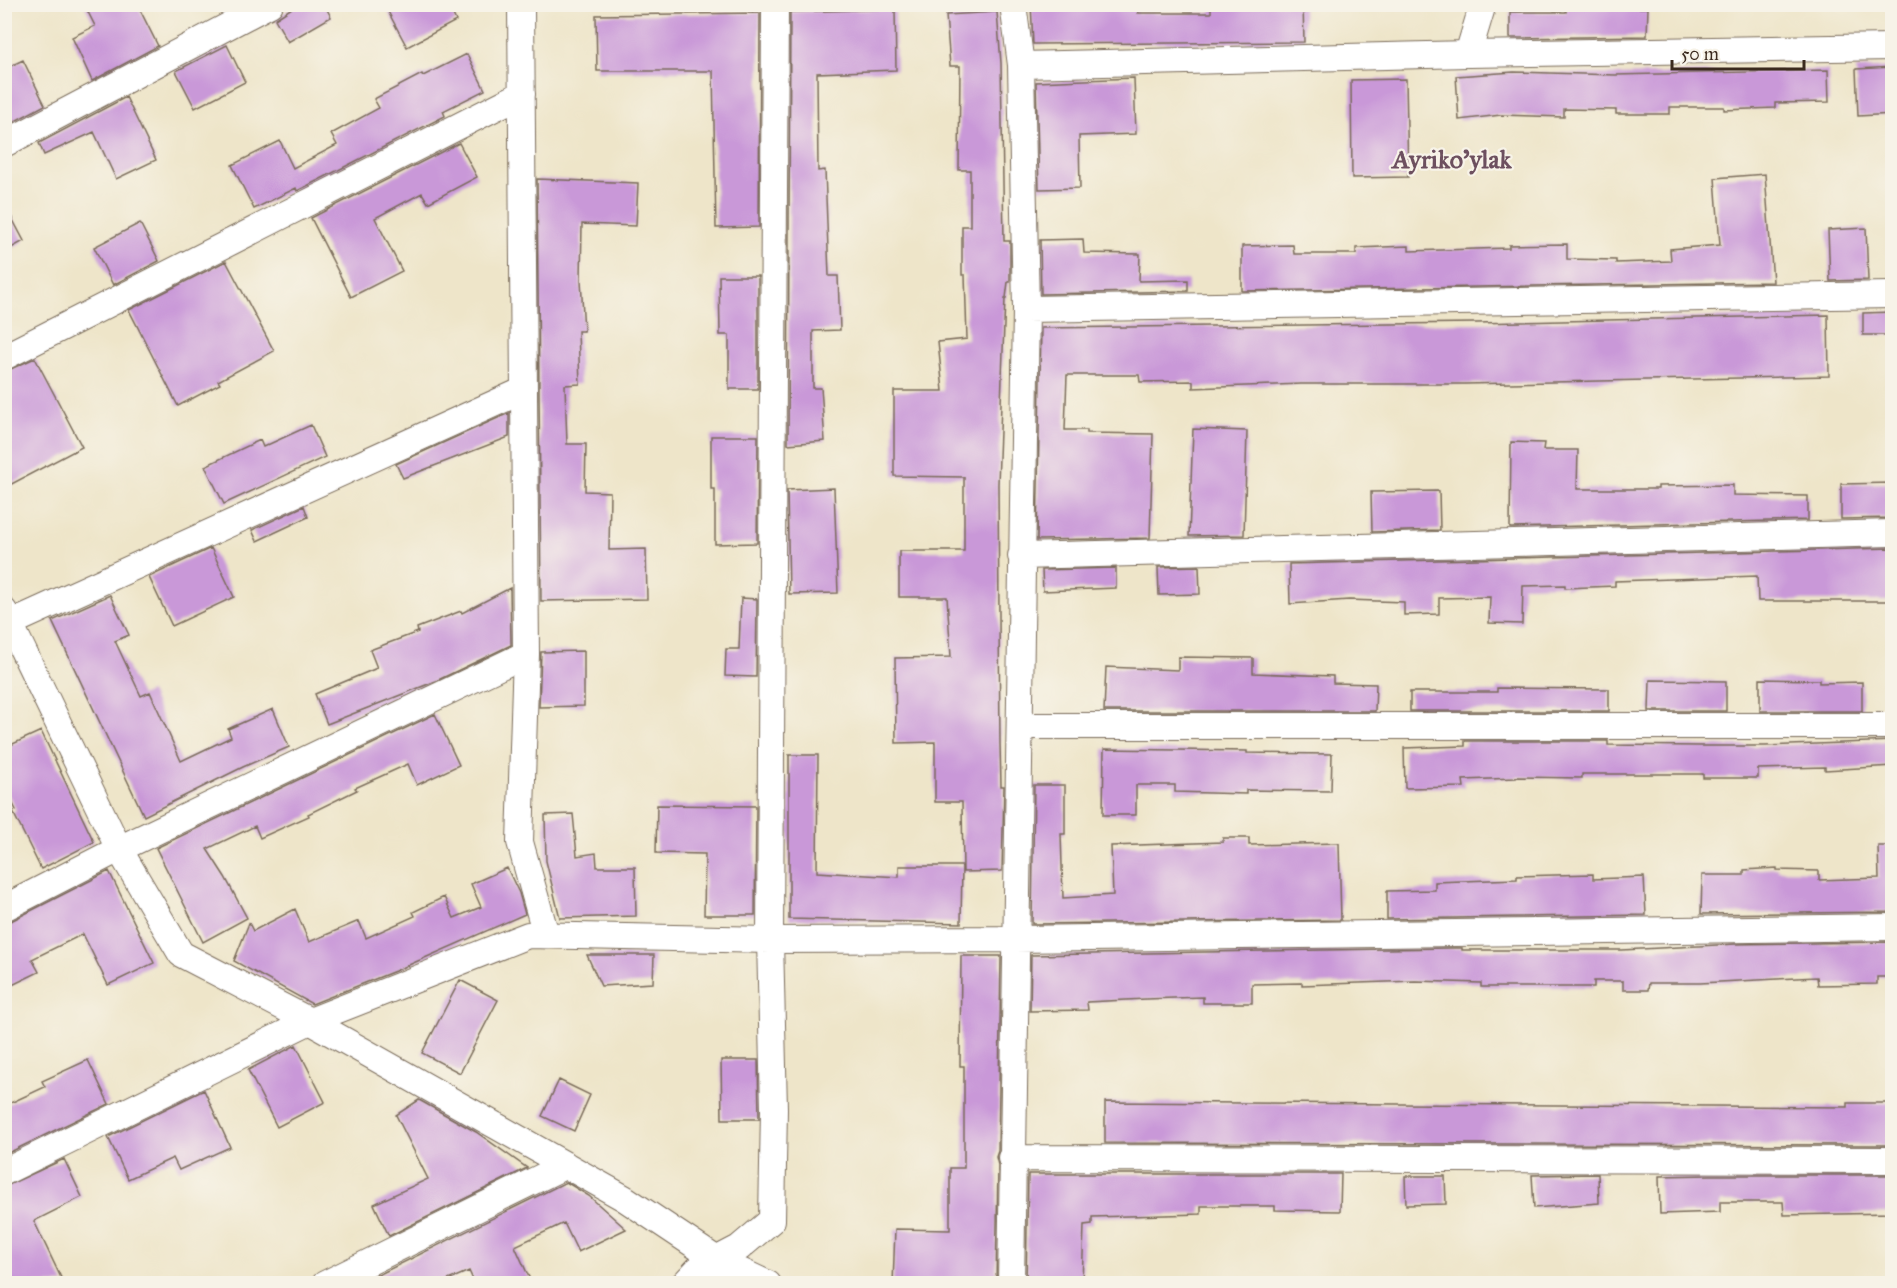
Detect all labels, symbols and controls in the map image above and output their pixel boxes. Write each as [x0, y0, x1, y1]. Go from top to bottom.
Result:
scale bar [1672, 33, 1804, 71]
text: 50 m [1681, 43, 1719, 65]
district label: Ayriko'ylak [1390, 143, 1513, 175]

